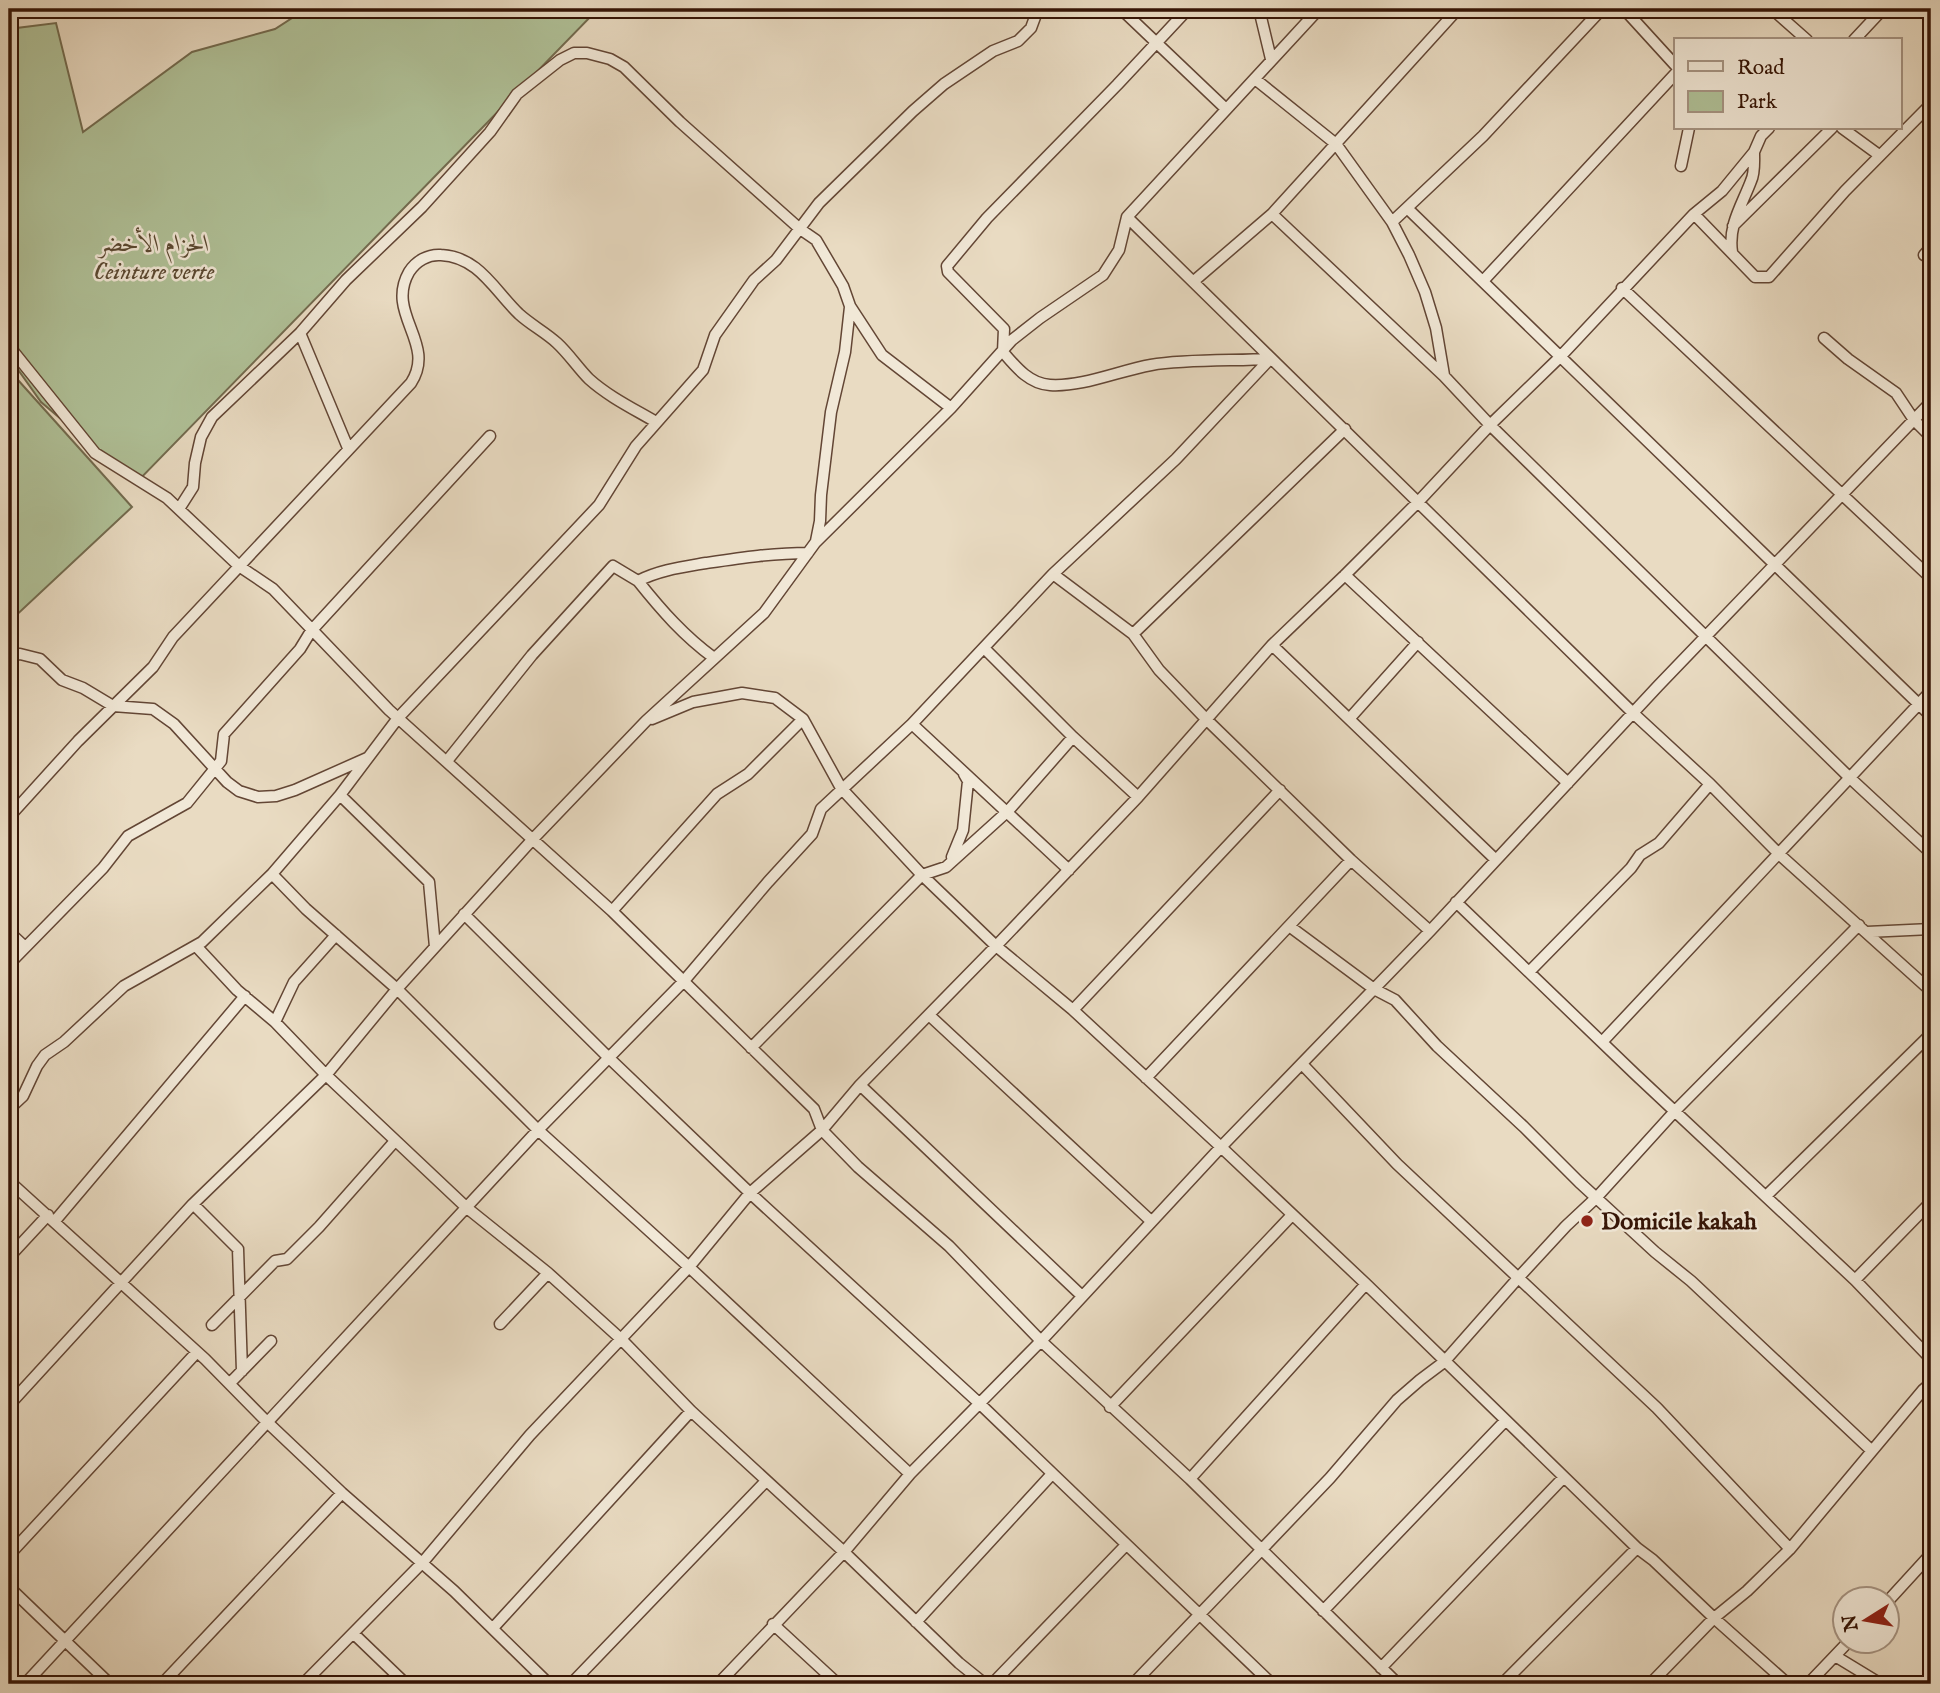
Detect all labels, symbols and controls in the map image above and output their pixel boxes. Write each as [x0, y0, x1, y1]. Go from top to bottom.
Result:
legend [1674, 38, 1902, 130]
text: Road [1737, 55, 1785, 82]
text: Park [1737, 89, 1778, 116]
park label: الحزام الأخضر Ceinture verte [93, 227, 215, 288]
place label: Domicile kakah [1601, 1207, 1757, 1238]
marker: Domicile kakah [1579, 1213, 1595, 1229]
north arrow [1832, 1584, 1902, 1654]
text: N [1838, 1612, 1865, 1634]

